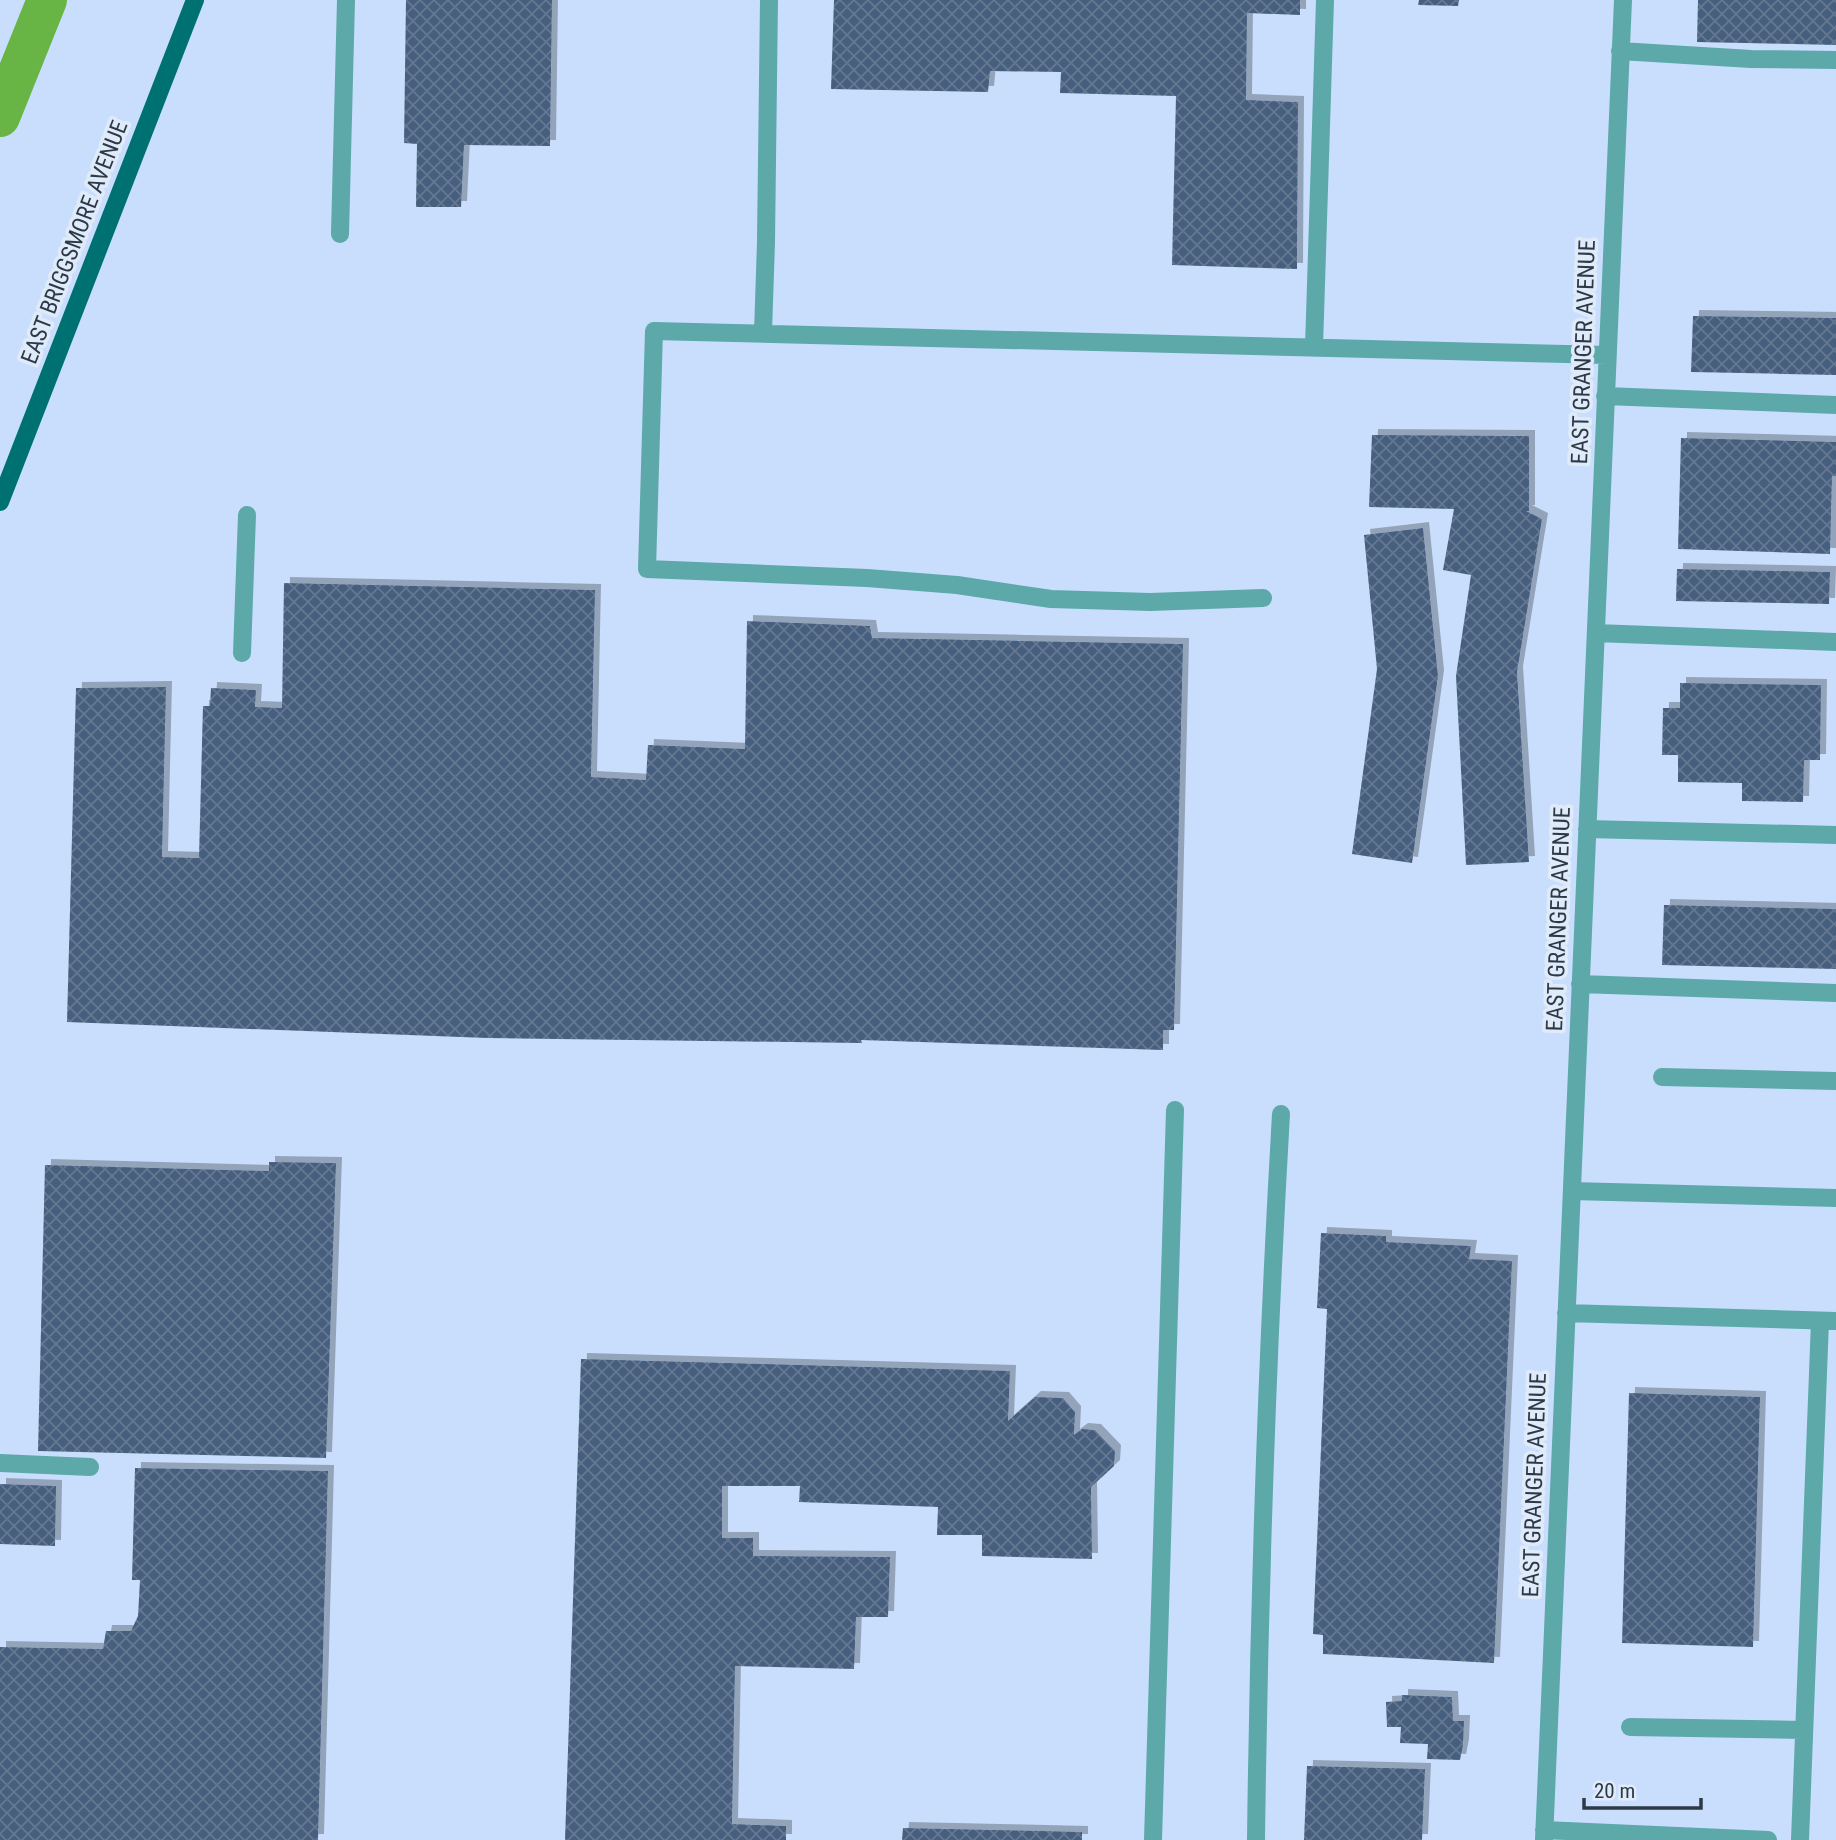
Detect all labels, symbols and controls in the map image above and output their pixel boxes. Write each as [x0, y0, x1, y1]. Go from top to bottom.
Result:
street label: EAST BRIGGSMORE AVENUE [16, 117, 133, 368]
street label: EAST GRANGER AVENUE [1566, 239, 1601, 465]
street label: EAST GRANGER AVENUE [1541, 806, 1576, 1032]
street label: EAST GRANGER AVENUE [1517, 1372, 1552, 1598]
scale bar [1584, 1766, 1701, 1810]
text: 20 m [1594, 1779, 1635, 1803]

